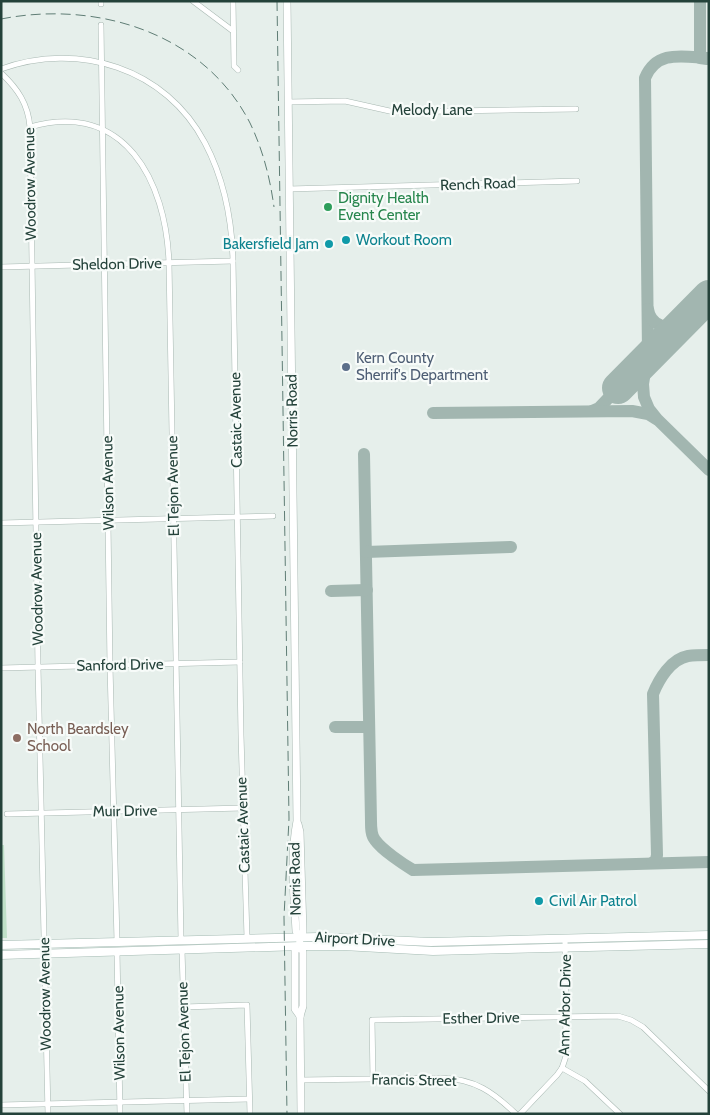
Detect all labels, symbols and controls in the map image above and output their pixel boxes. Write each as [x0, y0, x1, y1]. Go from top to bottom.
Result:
street label: Melody Lane [391, 101, 473, 119]
street label: Woodrow Avenue [20, 127, 40, 241]
street label: Rench Road [440, 174, 516, 194]
place label: Dignity Health Event Center [338, 189, 429, 224]
marker: Dignity Health Event Center [322, 201, 334, 213]
place label: Workout Room [356, 231, 452, 249]
marker: Workout Room [340, 234, 352, 246]
place label: Bakersfield Jam [223, 235, 319, 253]
marker: Bakersfield Jam [323, 238, 335, 250]
street label: Sheldon Drive [72, 254, 162, 274]
place label: Kern County Sherrif's Department [356, 349, 488, 384]
marker: Kern County Sherrif's Department [340, 361, 352, 373]
street label: Castaic Avenue [226, 372, 246, 468]
street label: Norris Road [282, 374, 302, 448]
street label: Wilson Avenue [98, 435, 118, 530]
street label: El Tejon Avenue [163, 435, 183, 536]
street label: Woodrow Avenue [27, 532, 47, 646]
street label: Sanford Drive [76, 655, 164, 675]
place label: North Beardsley School [27, 720, 129, 755]
marker: North Beardsley School [11, 732, 23, 744]
street label: Castaic Avenue [232, 776, 254, 873]
street label: Muir Drive [92, 801, 158, 821]
street label: Norris Road [285, 842, 305, 916]
place label: Civil Air Patrol [549, 892, 637, 910]
marker: Civil Air Patrol [533, 895, 545, 907]
street label: Airport Drive [314, 928, 396, 950]
street label: Woodrow Avenue [35, 937, 55, 1051]
street label: Ann Arbor Drive [555, 954, 575, 1056]
street label: El Tejon Avenue [173, 981, 195, 1083]
street label: Wilson Avenue [109, 985, 129, 1080]
street label: Esther Drive [442, 1008, 520, 1028]
street label: Francis Street [371, 1070, 457, 1090]

